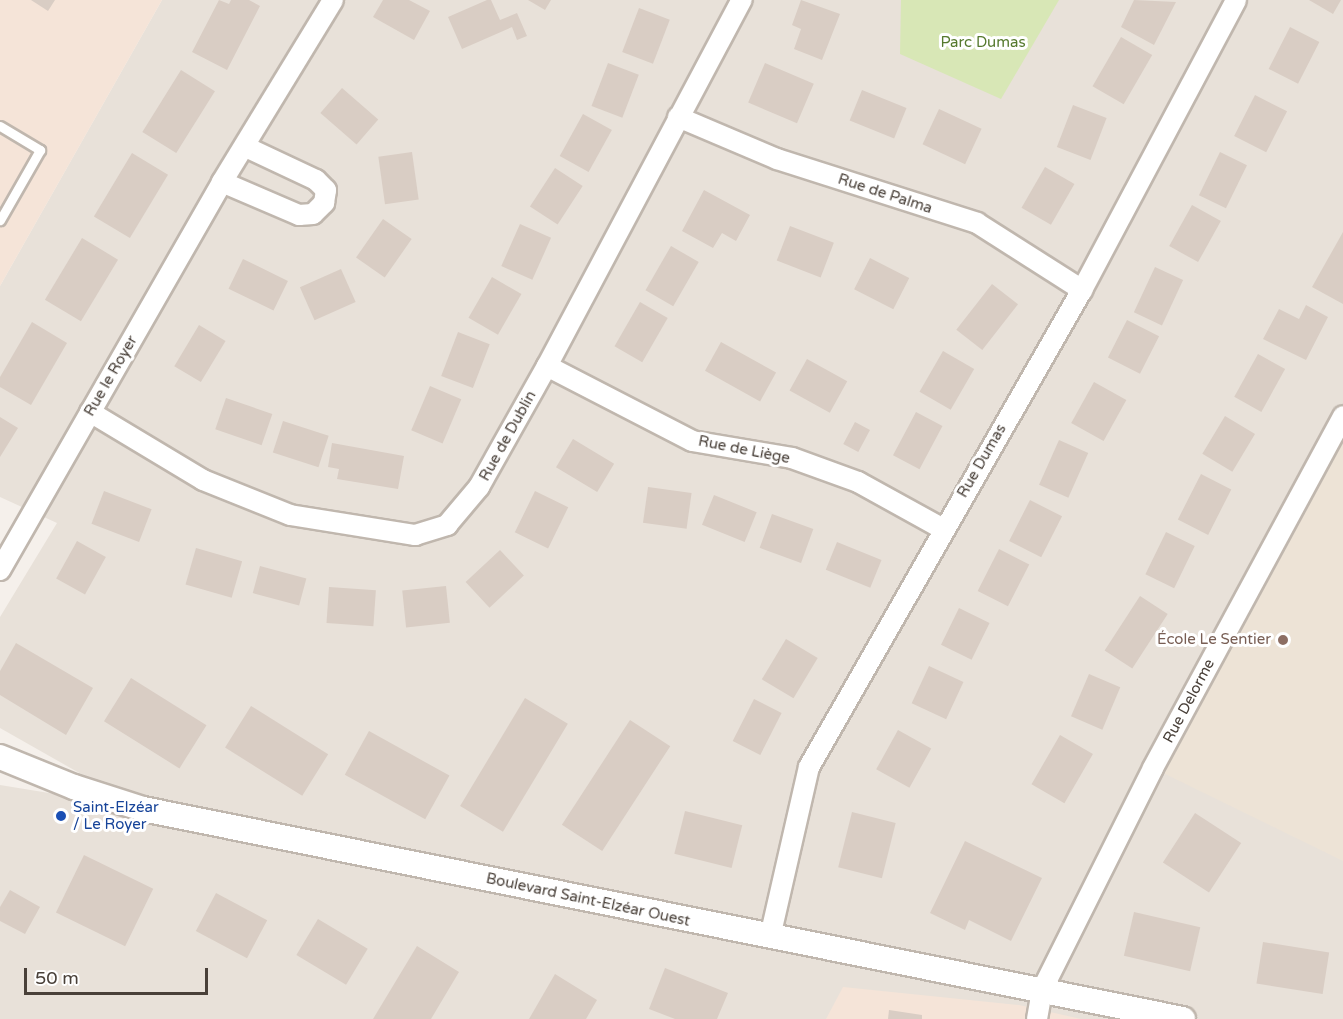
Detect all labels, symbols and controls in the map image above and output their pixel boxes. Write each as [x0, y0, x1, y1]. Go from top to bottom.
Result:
park label: Parc Dumas [940, 34, 1026, 52]
street label: Rue de Palma [836, 170, 934, 218]
street label: Rue le Royer [81, 332, 141, 420]
street label: Rue de Dublin [476, 388, 540, 484]
street label: Rue Dumas [954, 421, 1010, 501]
street label: Rue de Liège [697, 432, 791, 468]
place label: École Le Sentier [1157, 631, 1271, 649]
marker: École Le Sentier [1276, 633, 1290, 647]
street label: Rue Delorme [1159, 656, 1219, 746]
place label: Saint-Elzéar / Le Royer [73, 798, 159, 833]
marker: Saint-Elzéar / Le Royer [54, 809, 68, 823]
street label: Boulevard Saint-Elzéar Ouest [484, 870, 692, 930]
scale bar [27, 956, 212, 994]
text: 50 m [35, 967, 79, 989]

